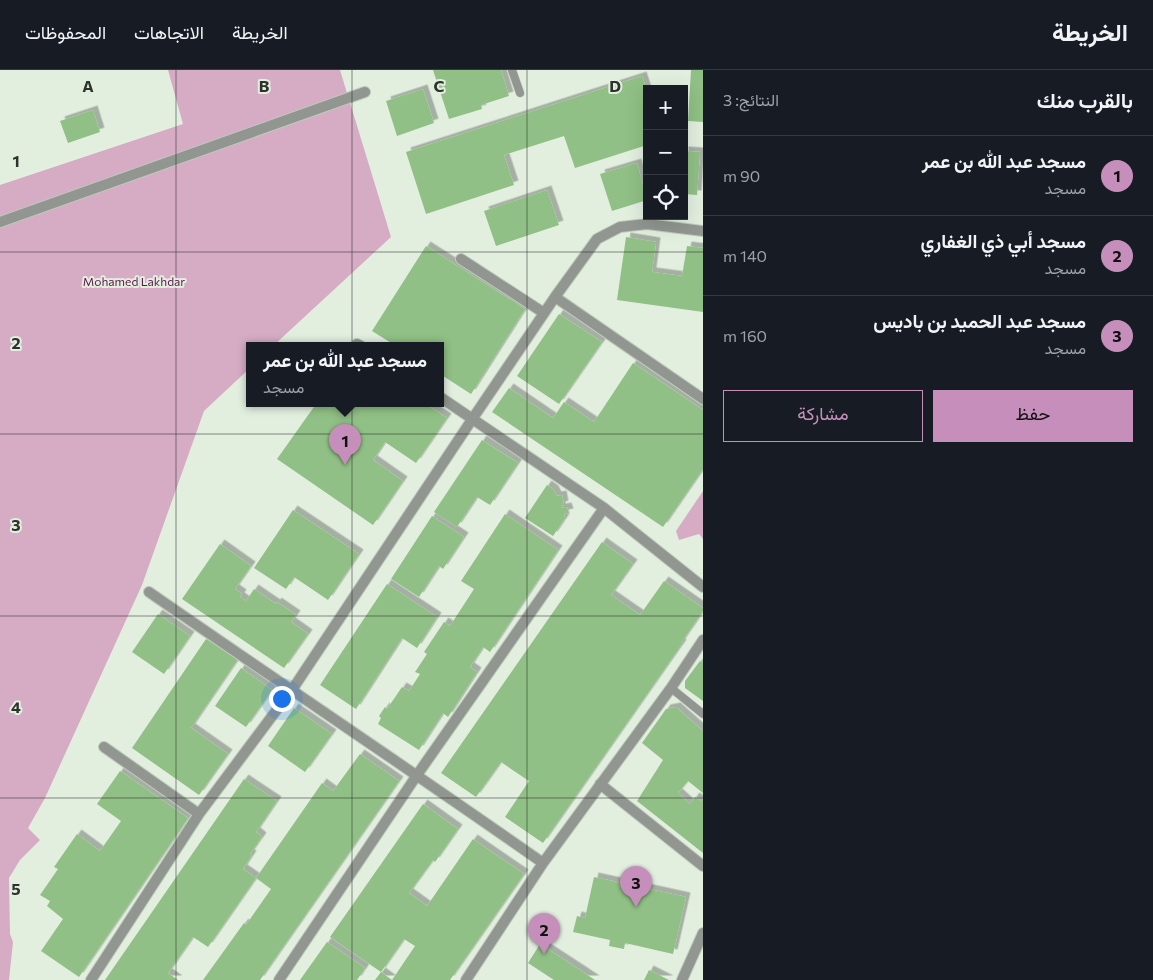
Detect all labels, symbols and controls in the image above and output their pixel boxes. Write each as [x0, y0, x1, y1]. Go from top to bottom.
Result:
text: الخريطة [1052, 17, 1128, 46]
text: المحفوظات [25, 21, 106, 43]
text: الاتجاهات [134, 21, 204, 43]
text: الخريطة [232, 21, 288, 43]
text: A [82, 76, 94, 95]
text: B [259, 76, 270, 95]
text: C [434, 76, 445, 95]
text: D [609, 76, 621, 95]
map controls [643, 85, 688, 220]
button: + [643, 85, 688, 130]
text: بالقرب منك [1037, 87, 1133, 112]
text: النتائج: 3 [723, 90, 779, 109]
button: − [643, 130, 688, 175]
text: مسجد عبد الله بن عمر [922, 149, 1086, 172]
text: 1 [12, 151, 20, 170]
text: 90 m [723, 166, 760, 185]
text: 1 [1113, 166, 1121, 185]
button: locate [643, 175, 688, 220]
text: مسجد [1045, 178, 1086, 197]
text: مسجد أبي ذي الغفاري [921, 229, 1086, 252]
text: 140 m [723, 246, 767, 265]
text: 2 [1112, 246, 1122, 265]
text: مسجد [1045, 258, 1086, 277]
park label: Mohamed Lakhdar [83, 274, 185, 288]
text: مسجد عبد الحميد بن باديس [873, 309, 1086, 332]
text: 160 m [723, 326, 767, 345]
text: 3 [1112, 326, 1122, 345]
text: 2 [11, 333, 21, 352]
text: مسجد [1045, 338, 1086, 357]
popup [246, 342, 444, 407]
text: مسجد عبد الله بن عمر [263, 348, 427, 371]
text: مسجد [263, 377, 304, 396]
button: مشاركة [723, 390, 923, 442]
button: حفظ [933, 390, 1133, 442]
pin: 1 [329, 424, 361, 465]
text: 3 [11, 515, 21, 534]
your location [269, 686, 295, 712]
text: 4 [11, 697, 21, 716]
pin: 3 [620, 866, 652, 907]
text: 5 [11, 879, 21, 898]
pin: 2 [528, 913, 560, 954]

